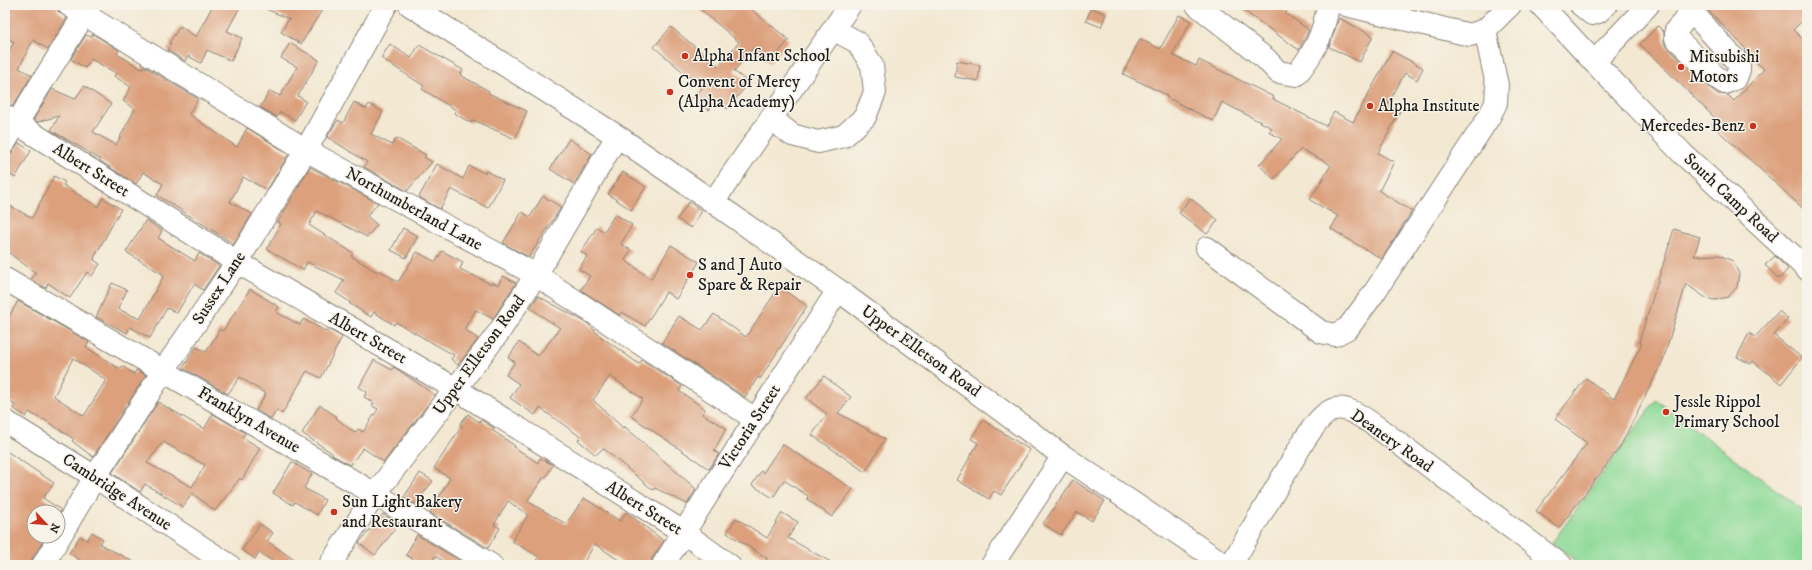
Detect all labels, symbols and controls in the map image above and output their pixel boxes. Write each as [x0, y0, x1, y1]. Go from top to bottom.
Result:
place label: Alpha Infant School [693, 45, 830, 67]
place label: Mitsubishi Motors [1689, 46, 1760, 88]
marker: Alpha Infant School [680, 51, 690, 61]
marker: Mitsubishi Motors [1676, 62, 1686, 72]
place label: Convent of Mercy (Alpha Academy) [678, 71, 801, 113]
marker: Convent of Mercy (Alpha Academy) [665, 87, 675, 97]
place label: Alpha Institute [1378, 95, 1480, 117]
marker: Alpha Institute [1365, 101, 1375, 111]
place label: Mercedes-Benz [1640, 115, 1746, 137]
marker: Mercedes-Benz [1748, 121, 1758, 131]
street label: Albert Street [48, 138, 134, 203]
street label: South Camp Road [1679, 148, 1784, 248]
street label: Northumberland Lane [342, 162, 486, 256]
street label: Sussex Lane [187, 247, 251, 329]
place label: S and J Auto Spare & Repair [698, 254, 802, 296]
marker: S and J Auto Spare & Repair [685, 270, 695, 280]
street label: Upper Elletson Road [428, 290, 530, 419]
street label: Upper Elletson Road [857, 300, 986, 402]
street label: Albert Street [325, 307, 411, 369]
street label: Victoria Street [714, 380, 786, 475]
street label: Franklyn Avenue [194, 382, 304, 458]
place label: Jessle Rippol Primary School [1672, 391, 1779, 433]
street label: Deanery Road [1346, 404, 1438, 478]
marker: Jessle Rippol Primary School [1661, 407, 1671, 417]
street label: Cambridge Avenue [58, 448, 176, 536]
street label: Albert Street [601, 476, 687, 541]
place label: Sun Light Bakery and Restaurant [342, 491, 463, 533]
north arrow [26, 504, 66, 544]
marker: Sun Light Bakery and Restaurant [329, 507, 339, 517]
text: N [46, 521, 62, 535]

